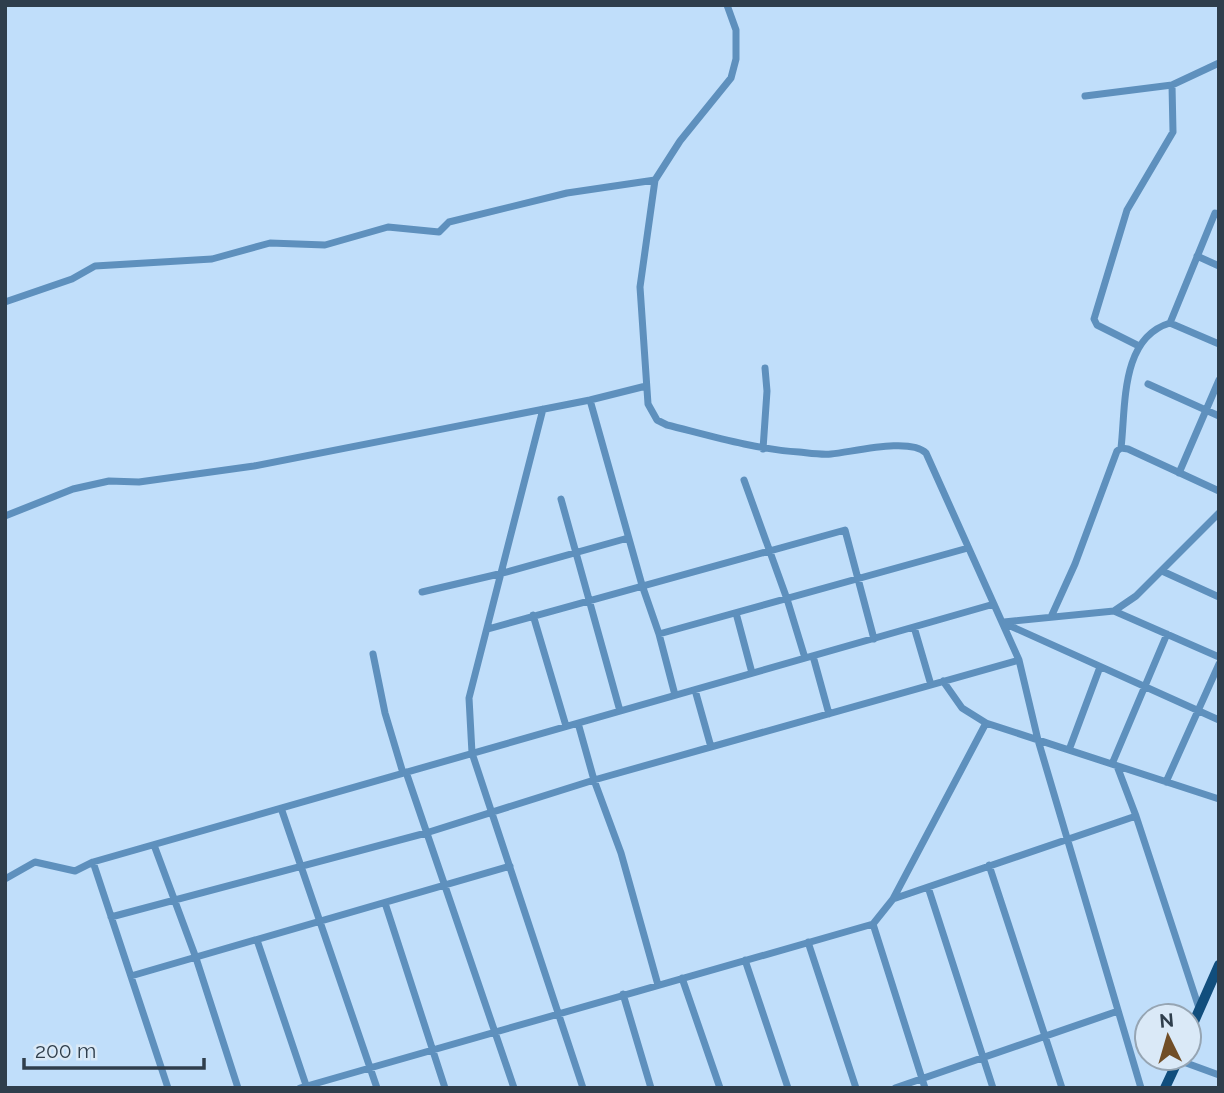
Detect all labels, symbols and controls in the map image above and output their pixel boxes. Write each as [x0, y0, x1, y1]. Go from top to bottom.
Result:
north arrow [1133, 1002, 1203, 1072]
text: N [1158, 1008, 1175, 1032]
scale bar [24, 1026, 205, 1070]
text: 200 m [35, 1038, 96, 1063]

